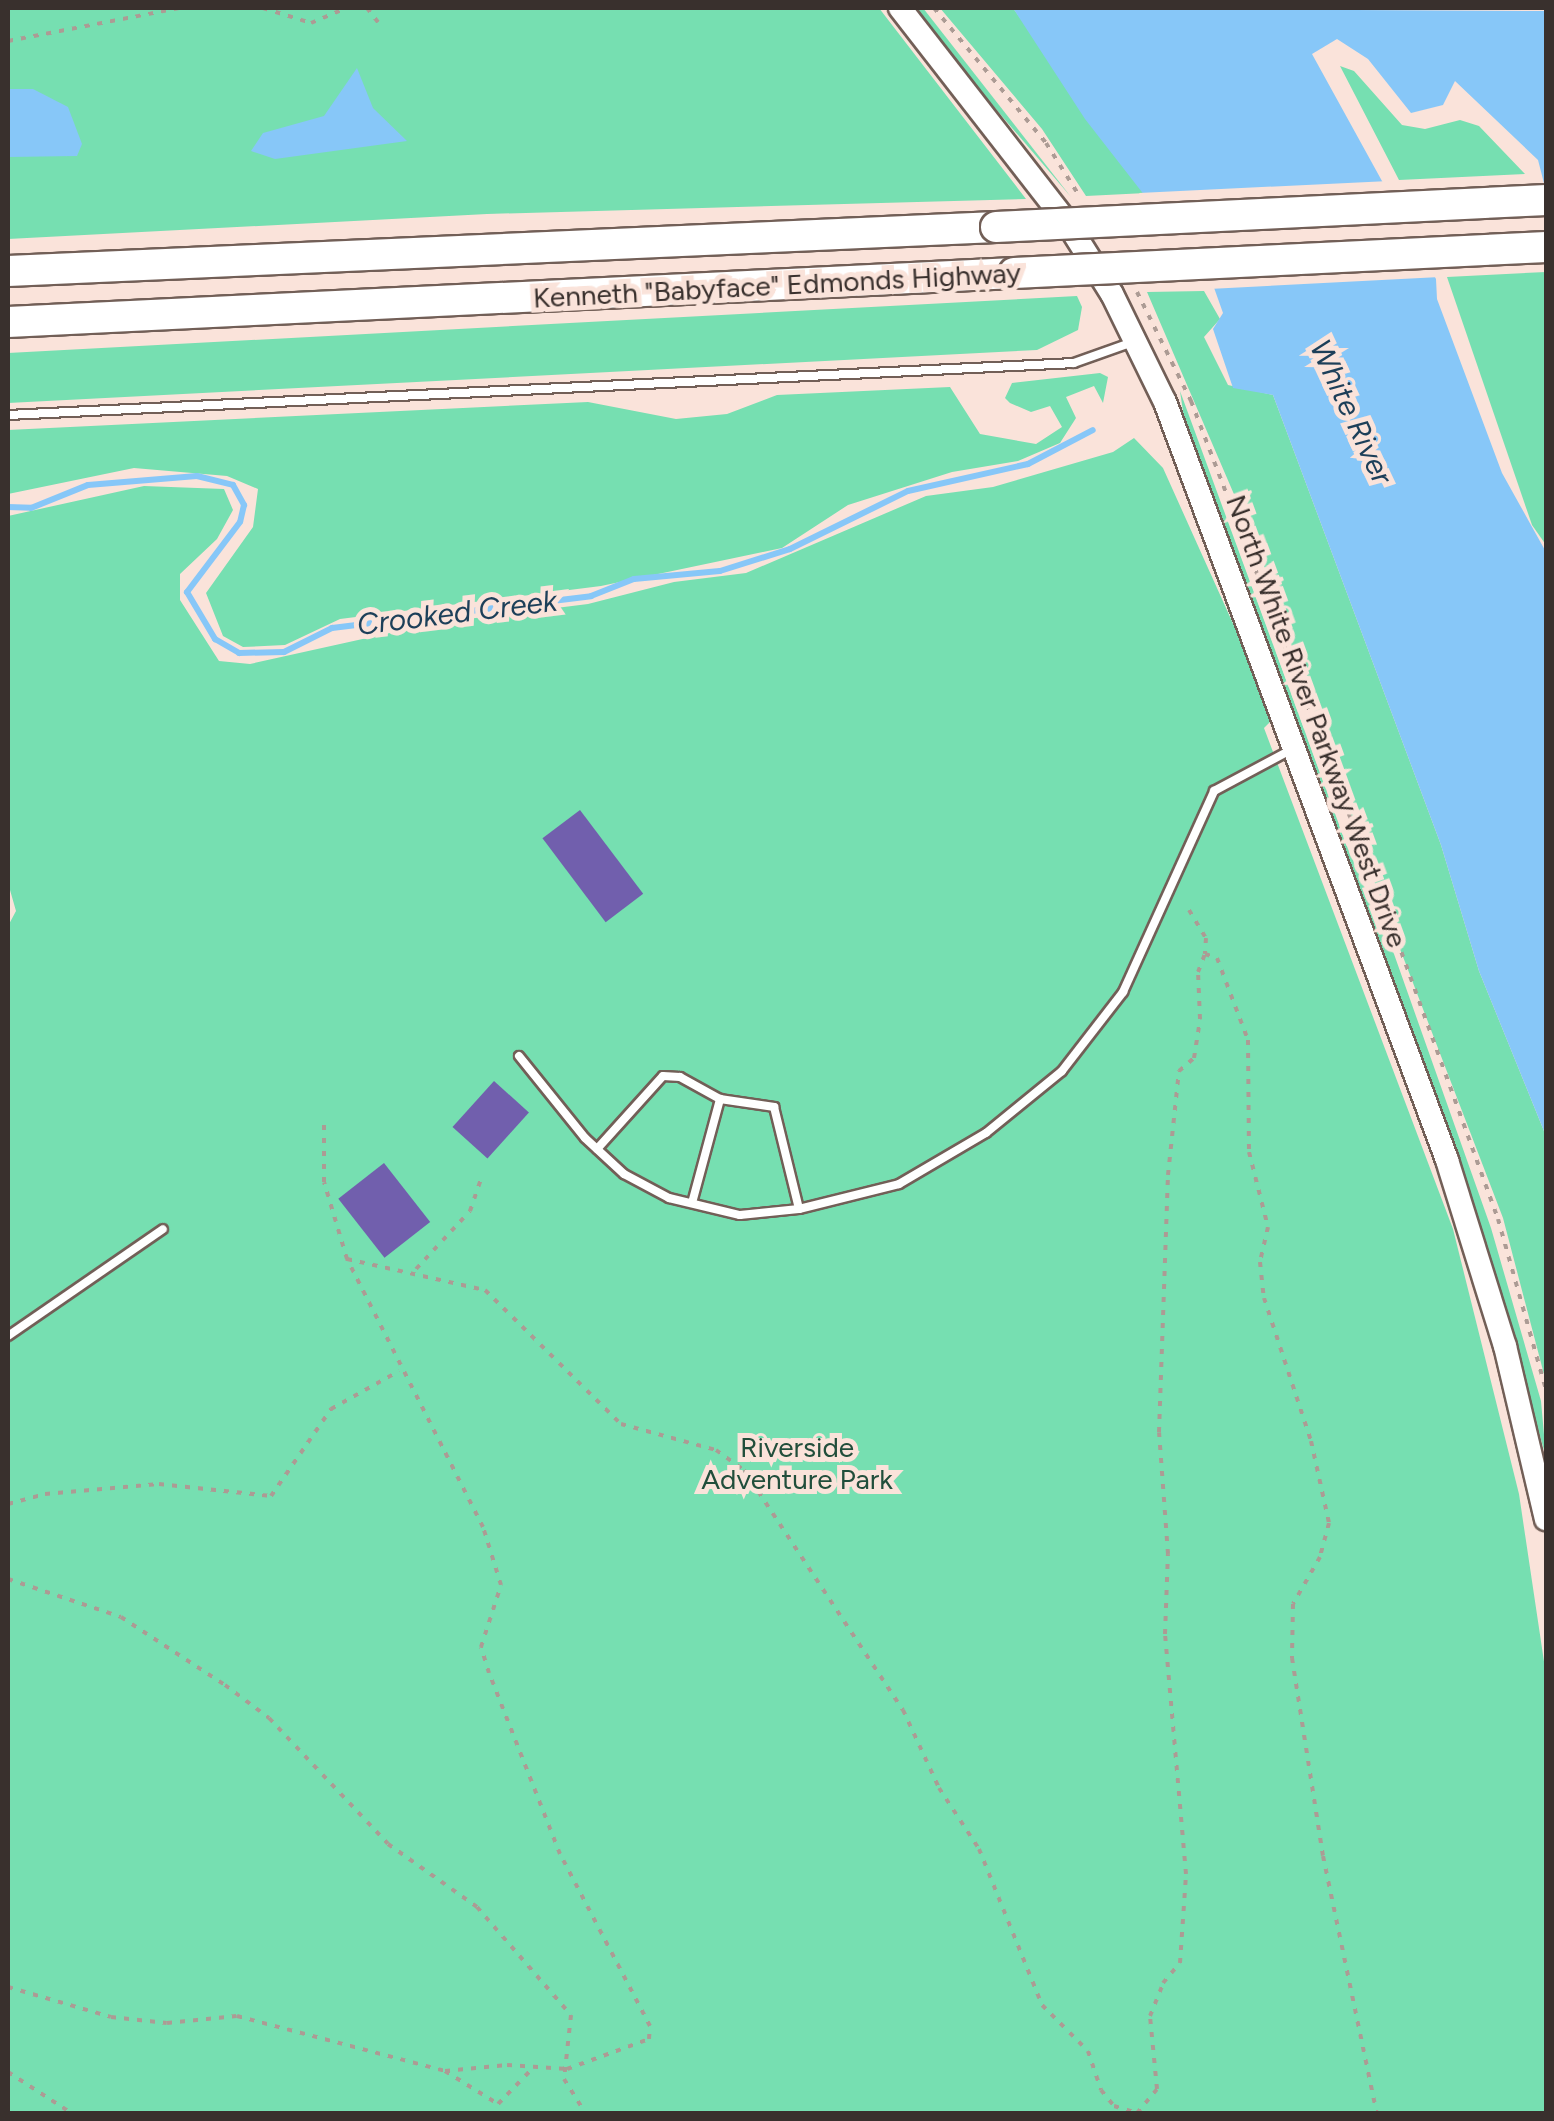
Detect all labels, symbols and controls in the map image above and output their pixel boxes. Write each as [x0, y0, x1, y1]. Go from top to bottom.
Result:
street label: Kenneth "Babyface" Edmonds Highway [532, 255, 1022, 315]
water label: White River [1302, 334, 1400, 490]
street label: North White River Parkway West Drive [1219, 490, 1415, 952]
water label: Crooked Creek [355, 583, 559, 643]
park label: Riverside Adventure Park [701, 1430, 893, 1496]

